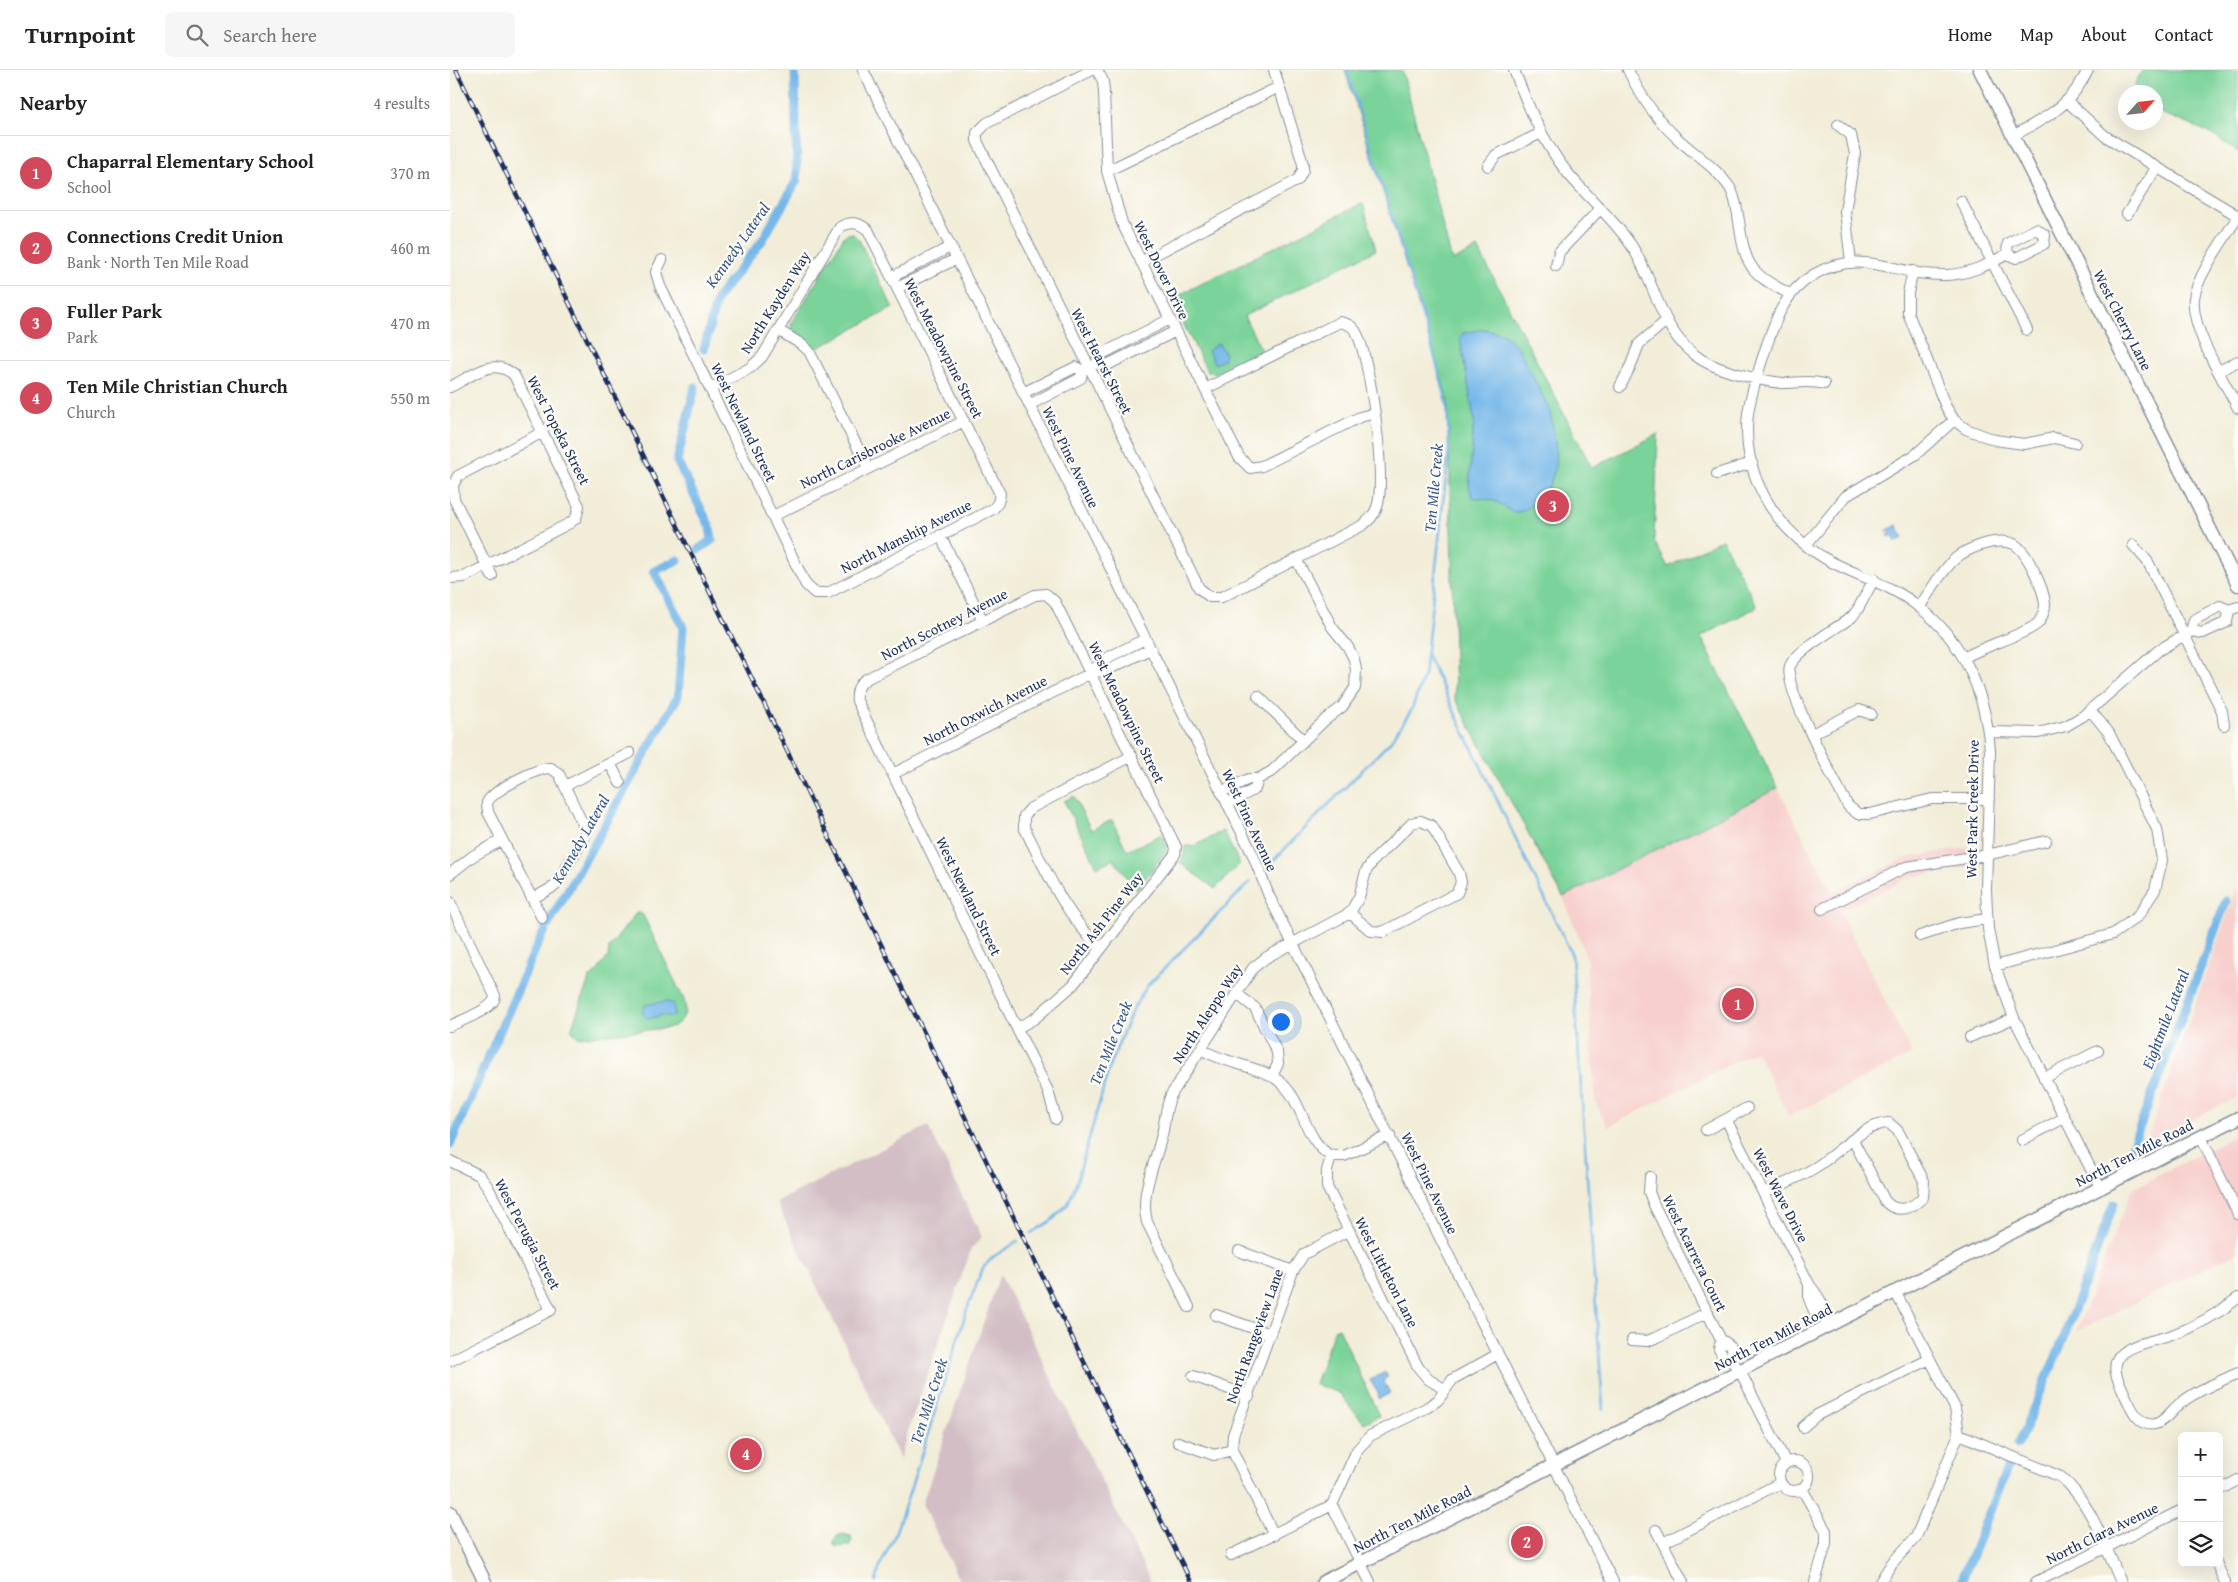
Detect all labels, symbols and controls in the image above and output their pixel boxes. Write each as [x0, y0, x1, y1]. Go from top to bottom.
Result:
search box [165, 12, 515, 57]
text: Turnpoint [25, 17, 135, 52]
icon: search [183, 21, 211, 49]
text: Search here [223, 21, 317, 49]
text: Home [1948, 21, 1992, 48]
text: Map [2020, 21, 2053, 48]
text: About [2081, 21, 2127, 48]
text: Contact [2155, 21, 2213, 48]
north arrow [2118, 85, 2163, 130]
text: Nearby [20, 87, 87, 118]
text: 4 results [373, 91, 430, 115]
text: Chaparral Elementary School [67, 147, 314, 175]
text: 1 [32, 161, 40, 185]
text: 370 m [390, 161, 430, 185]
text: School [67, 175, 111, 199]
water label: Kennedy Lateral [698, 197, 775, 293]
street label: West Dover Drive [1129, 217, 1195, 323]
text: Connections Credit Union [67, 222, 283, 250]
text: 2 [32, 236, 40, 260]
text: 460 m [390, 236, 430, 260]
street label: North Kayden Way [735, 246, 815, 357]
text: Bank · North Ten Mile Road [67, 250, 249, 274]
street label: West Cherry Lane [2089, 266, 2157, 374]
street label: West Meadowpine Street [899, 274, 989, 423]
text: Fuller Park [67, 297, 162, 325]
street label: West Hearst Street [1066, 304, 1138, 418]
text: 3 [32, 311, 40, 335]
text: 470 m [390, 311, 430, 335]
text: Park [67, 325, 98, 349]
street label: West Newland Street [706, 359, 782, 486]
text: Ten Mile Christian Church [67, 372, 288, 400]
street label: West Topeka Street [522, 372, 596, 489]
text: 4 [32, 386, 40, 410]
text: 550 m [390, 386, 430, 410]
text: Church [67, 400, 116, 424]
street label: North Carisbrooke Avenue [796, 402, 954, 494]
street label: West Pine Avenue [1037, 403, 1105, 511]
water label: Ten Mile Creek [1417, 442, 1449, 533]
pin: 3 [1537, 487, 1569, 525]
street label: North Manship Avenue [837, 494, 975, 578]
street label: North Scotney Avenue [877, 583, 1011, 665]
street label: West Meadowpine Street [1084, 638, 1171, 787]
street label: North Oxwich Avenue [919, 670, 1051, 750]
street label: West Park Creek Drive [1960, 739, 1984, 879]
street label: West Pine Avenue [1217, 765, 1283, 875]
water label: Kennedy Lateral [544, 790, 615, 889]
street label: West Newland Street [931, 833, 1007, 960]
street label: North Ash Pine Way [1054, 867, 1148, 979]
street label: North Aleppo Way [1167, 959, 1247, 1067]
water label: Eightmile Lateral [2135, 966, 2195, 1073]
pin: 1 [1722, 985, 1754, 1023]
water label: Ten Mile Creek [1082, 997, 1138, 1089]
your location [1268, 1009, 1294, 1035]
street label: North Ten Mile Road [2071, 1114, 2197, 1192]
street label: West Pine Avenue [1396, 1129, 1464, 1237]
street label: West Wave Drive [1748, 1144, 1814, 1246]
street label: West Perugia Street [490, 1175, 567, 1294]
street label: West Acarrera Court [1658, 1191, 1733, 1316]
street label: West Littleton Lane [1350, 1213, 1424, 1331]
street label: North Rangeview Lane [1220, 1266, 1288, 1406]
street label: North Ten Mile Road [1710, 1298, 1836, 1376]
water label: Ten Mile Creek [903, 1354, 953, 1447]
map controls [2178, 1432, 2223, 1567]
button: + [2178, 1432, 2223, 1477]
pin: 4 [730, 1435, 762, 1473]
button: − [2178, 1477, 2223, 1522]
street label: North Ten Mile Road [1349, 1480, 1475, 1558]
street label: North Clara Avenue [2042, 1497, 2162, 1569]
button: layers [2178, 1522, 2223, 1567]
pin: 2 [1511, 1523, 1543, 1561]

